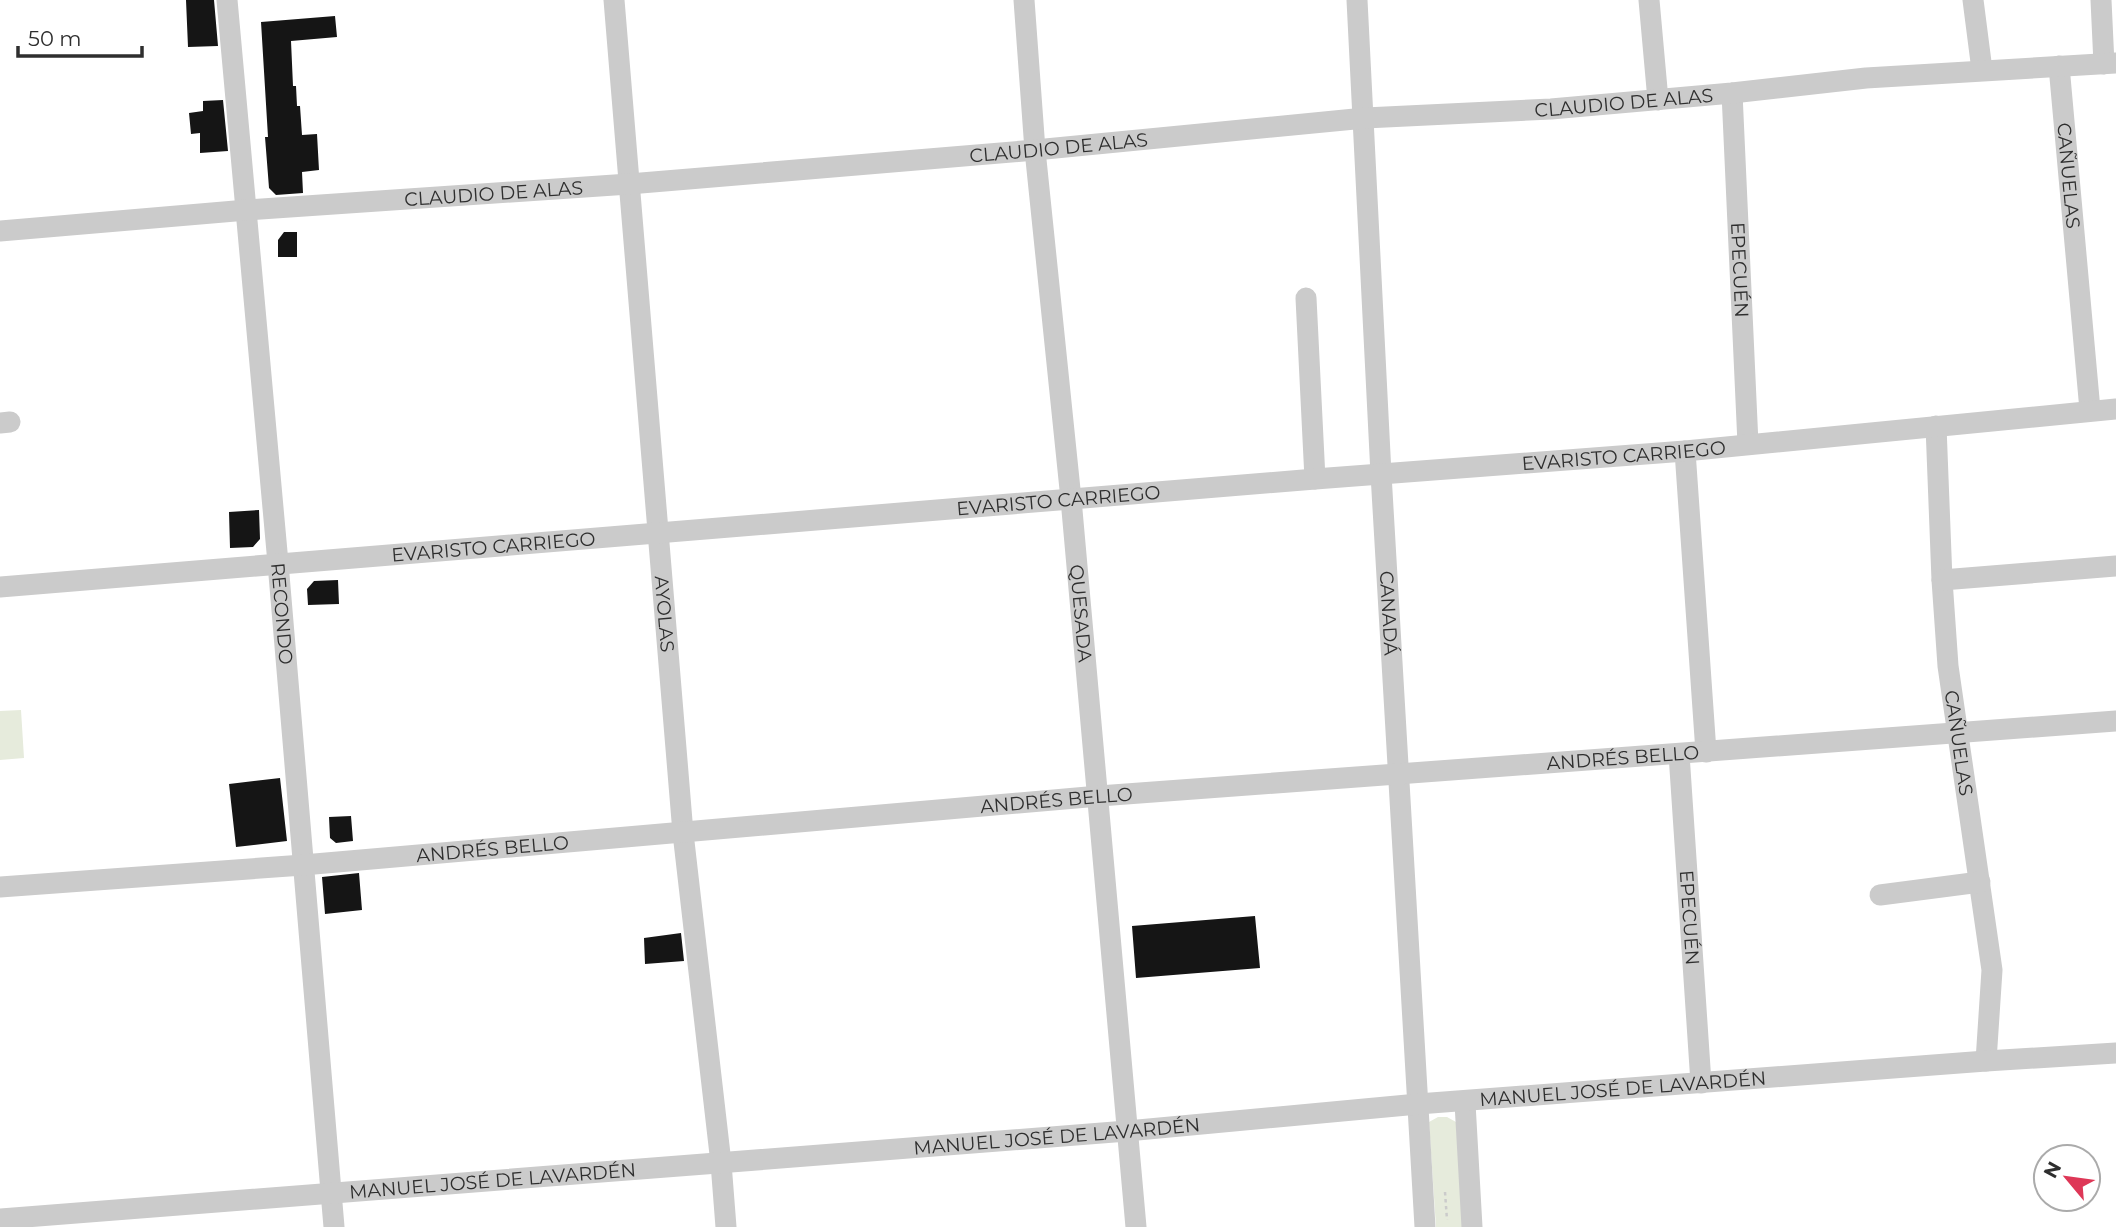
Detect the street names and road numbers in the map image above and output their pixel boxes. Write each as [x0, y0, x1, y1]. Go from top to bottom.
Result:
street label: CLAUDIO DE ALAS [1534, 84, 1714, 122]
street label: CAÑUELAS [2052, 122, 2085, 230]
street label: CLAUDIO DE ALAS [969, 128, 1149, 167]
street label: CLAUDIO DE ALAS [403, 176, 584, 211]
street label: EPECUÉN [1726, 222, 1753, 318]
street label: EVARISTO CARRIEGO [1521, 436, 1727, 475]
street label: EVARISTO CARRIEGO [956, 481, 1161, 520]
street label: EVARISTO CARRIEGO [390, 527, 596, 567]
street label: RECONDO [266, 562, 298, 665]
street label: QUESADA [1065, 563, 1097, 664]
street label: CANADÁ [1375, 570, 1403, 657]
street label: AYOLAS [650, 575, 679, 653]
street label: CAÑUELAS [1940, 689, 1978, 797]
street label: ANDRÉS BELLO [1546, 741, 1700, 775]
street label: ANDRÉS BELLO [979, 783, 1134, 818]
street label: ANDRÉS BELLO [415, 831, 570, 867]
street label: EPECUÉN [1675, 869, 1704, 966]
street label: MANUEL JOSÉ DE LAVARDÉN [1479, 1067, 1767, 1111]
street label: MANUEL JOSÉ DE LAVARDÉN [913, 1113, 1201, 1160]
street label: MANUEL JOSÉ DE LAVARDÉN [348, 1158, 637, 1204]

